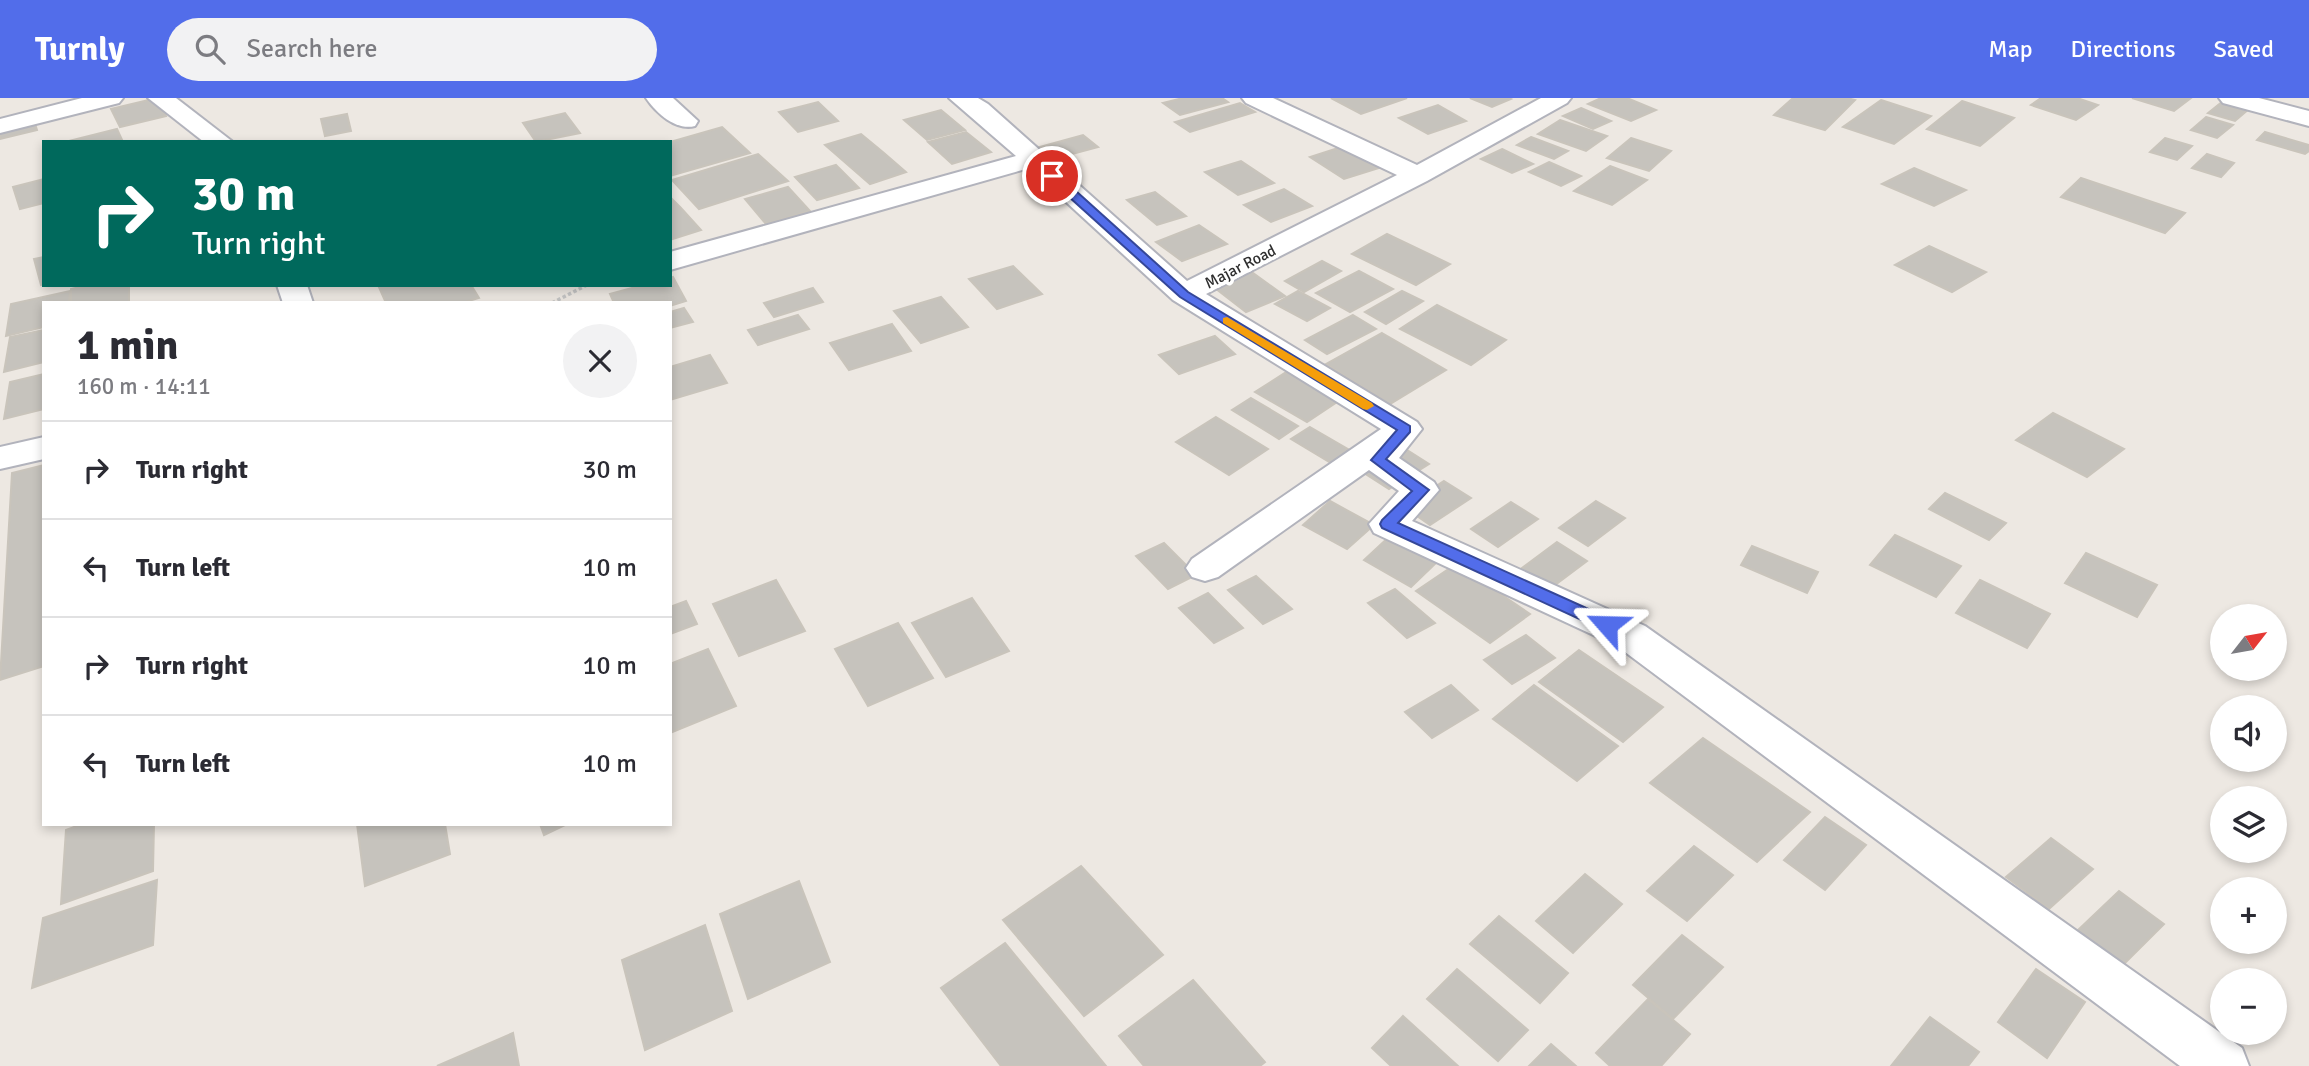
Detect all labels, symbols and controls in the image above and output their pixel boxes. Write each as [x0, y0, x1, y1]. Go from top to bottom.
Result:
search box [167, 18, 657, 81]
text: Turnly [35, 29, 125, 70]
icon: search [191, 30, 229, 68]
text: Search here [247, 33, 378, 65]
text: Map [1988, 34, 2033, 64]
text: Directions [2071, 34, 2176, 64]
text: Saved [2214, 34, 2274, 64]
pin [1022, 146, 1082, 206]
icon: arrive [1033, 157, 1071, 195]
text: 30 m [192, 164, 295, 224]
icon: right [77, 168, 168, 259]
text: Turn right [192, 224, 325, 263]
street label: Majar Road [1201, 240, 1279, 293]
text: 1 min [77, 320, 178, 371]
button: close [563, 324, 637, 398]
text: 160 m · 14:11 [77, 372, 211, 401]
icon: right [77, 451, 115, 489]
text: Turn right [136, 454, 248, 486]
text: 30 m [582, 454, 637, 486]
icon: left [77, 549, 115, 587]
text: Turn left [136, 552, 230, 584]
text: 10 m [582, 552, 637, 584]
position arrow [1570, 588, 1644, 662]
north arrow [2210, 604, 2287, 681]
map controls [2210, 604, 2287, 1045]
icon: right [77, 647, 115, 685]
text: Turn right [136, 650, 248, 682]
text: 10 m [582, 650, 637, 682]
button: sound [2210, 695, 2287, 772]
icon: left [77, 745, 115, 783]
text: Turn left [136, 748, 230, 780]
text: 10 m [582, 748, 637, 780]
button: layers [2210, 786, 2287, 863]
button: + [2210, 877, 2287, 954]
button: − [2210, 968, 2287, 1045]

